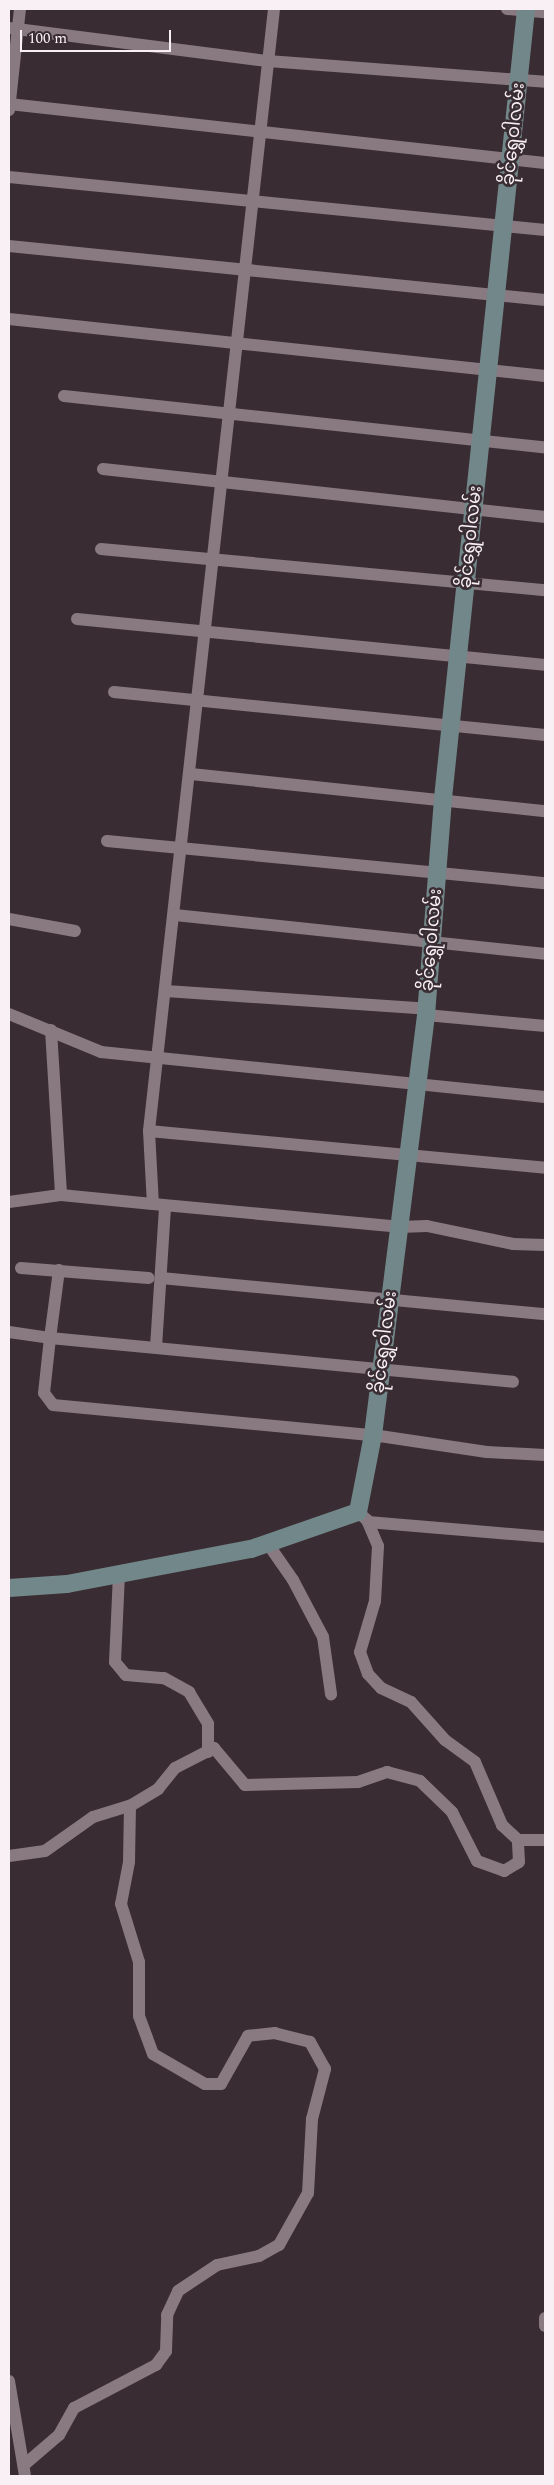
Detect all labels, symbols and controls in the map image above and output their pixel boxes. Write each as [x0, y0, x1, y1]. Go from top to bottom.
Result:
scale bar [22, 20, 174, 52]
text: 100 m [28, 27, 67, 50]
street label: ခိုင်ရွှေဝါလမ်း [498, 82, 530, 186]
street label: ခိုင်ရွှေဝါလမ်း [455, 485, 487, 589]
street label: ခိုင်ရွှေဝါလမ်း [417, 888, 447, 992]
street label: ခိုင်ရွှေဝါလမ်း [368, 1290, 402, 1394]

